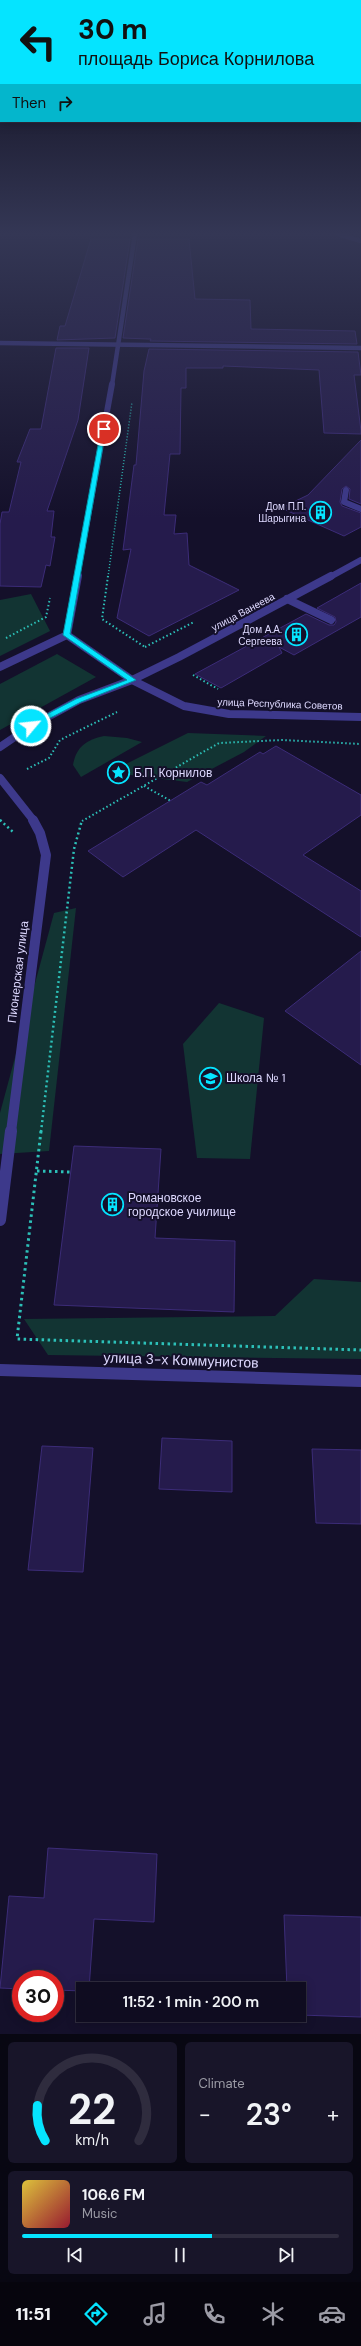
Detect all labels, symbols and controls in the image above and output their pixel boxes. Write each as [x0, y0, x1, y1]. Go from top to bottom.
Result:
text: 30 m [78, 11, 148, 48]
icon: left [12, 16, 64, 68]
text: площадь Бориса Корнилова [78, 47, 314, 71]
icon: right [54, 92, 76, 114]
text: Then [12, 93, 46, 113]
pin [87, 412, 121, 446]
icon: arrive [93, 418, 115, 440]
building icon: Дом П.П. Шарыгина [308, 499, 334, 525]
place label: Дом П.П. Шарыгина [258, 500, 306, 525]
street label: улица Ванеева [209, 590, 277, 634]
building icon: Дом А.А. Сергеева [284, 622, 310, 648]
place label: Дом А.А. Сергеева [238, 623, 282, 648]
street label: улица Республика Советов [217, 695, 343, 713]
position arrow [10, 705, 52, 747]
place icon: Б.П. Корнилов [105, 760, 131, 786]
place label: Б.П. Корнилов [134, 765, 212, 781]
street label: Пионерская улица [4, 920, 32, 1024]
school or university icon: Школа № 1 [198, 1065, 224, 1091]
place label: Школа № 1 [226, 1070, 285, 1086]
place label: Романовское городское училище [128, 1190, 236, 1220]
building icon: Романовское городское училище [99, 1192, 125, 1218]
street label: улица 3-х Коммунистов [103, 1348, 259, 1372]
speed limit sign: 30 [12, 1970, 64, 2022]
text: 11:52 · 1 min · 200 m [123, 1992, 259, 2012]
text: Climate [199, 2075, 245, 2092]
text: 22 [68, 2082, 116, 2136]
text: 23° [246, 2095, 292, 2134]
text: − [199, 2100, 211, 2129]
text: + [327, 2100, 339, 2129]
text: km/h [75, 2130, 109, 2148]
text: 106.6 FM [82, 2185, 145, 2205]
text: Music [82, 2205, 117, 2222]
icon: previous [64, 2244, 86, 2266]
icon: pause [169, 2244, 191, 2266]
icon: next [275, 2244, 297, 2266]
icon: directions [82, 2300, 110, 2328]
icon: music [141, 2300, 169, 2328]
icon: phone [200, 2300, 228, 2328]
icon: climate [259, 2300, 287, 2328]
icon: car [318, 2300, 346, 2328]
text: 11:51 [15, 2302, 51, 2326]

